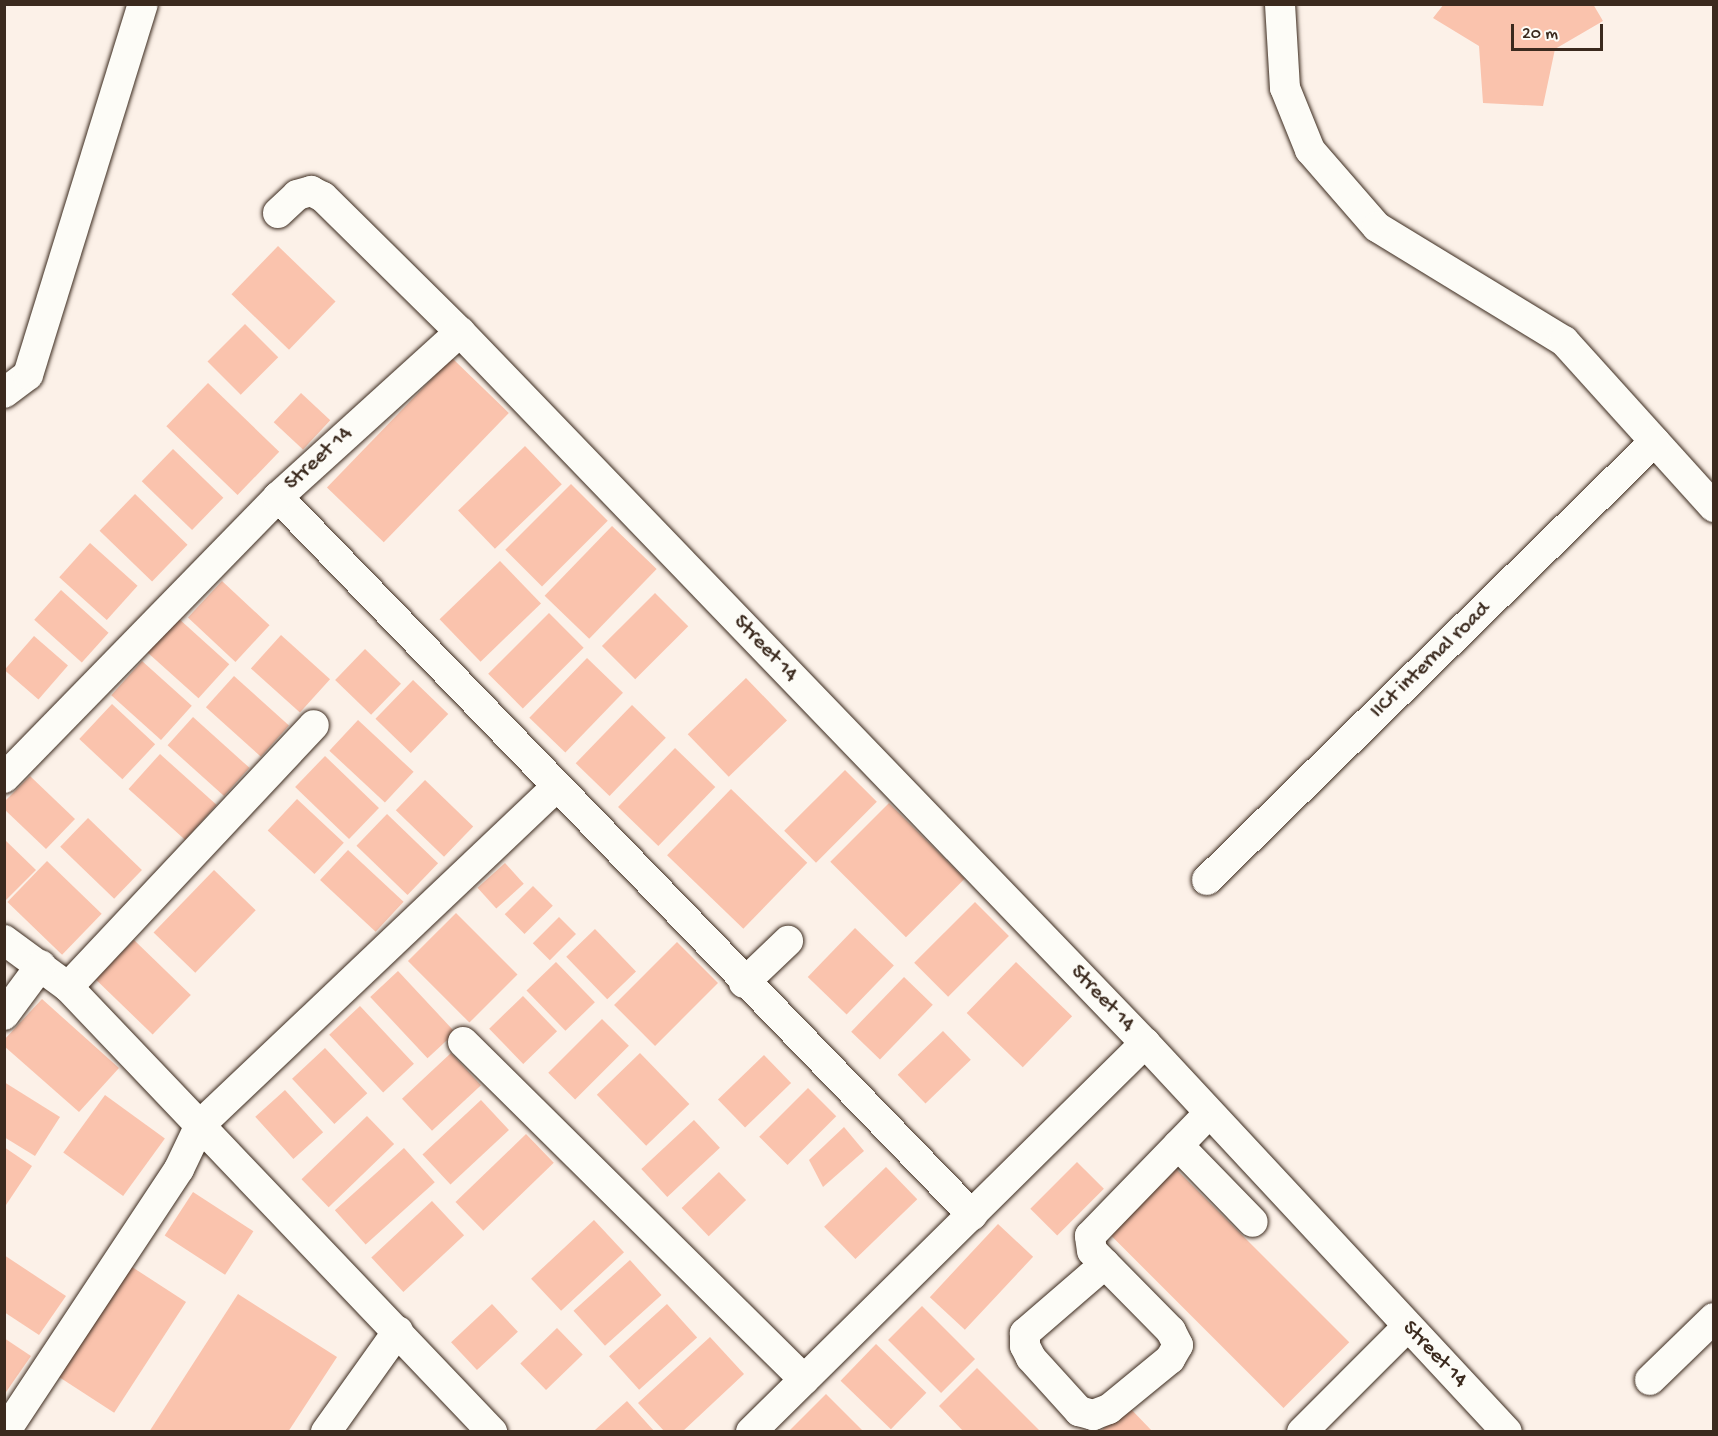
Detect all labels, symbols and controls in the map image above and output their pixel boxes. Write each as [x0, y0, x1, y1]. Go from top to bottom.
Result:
scale bar [1514, 12, 1606, 50]
text: 20 m [1522, 24, 1558, 45]
street label: Street 14 [280, 421, 358, 497]
street label: IICt internal road [1365, 597, 1497, 725]
street label: Street 14 [727, 610, 803, 688]
street label: Street 14 [1064, 960, 1140, 1038]
street label: Street 14 [1396, 1316, 1472, 1394]

